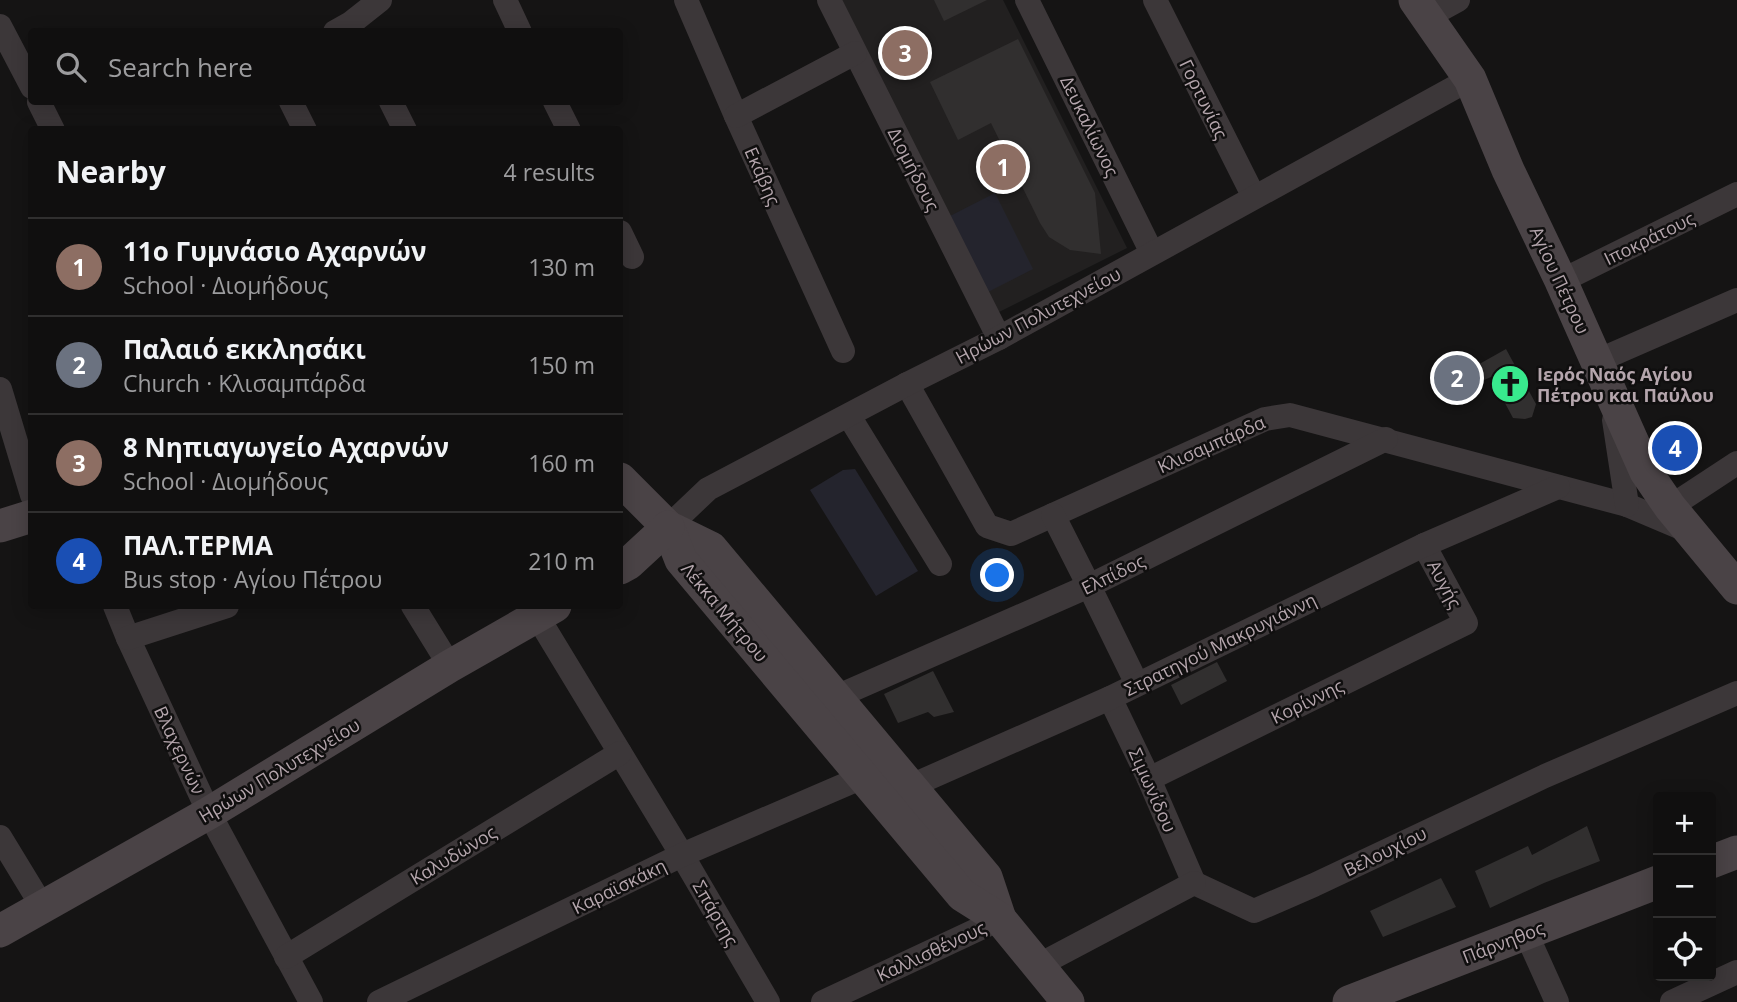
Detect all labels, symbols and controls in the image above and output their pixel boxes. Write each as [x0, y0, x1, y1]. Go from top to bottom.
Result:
pin: 3 [882, 27, 928, 79]
search box [28, 28, 623, 105]
icon: search [52, 48, 90, 86]
text: Search here [108, 49, 253, 85]
street label: Γορτυνίας [1174, 55, 1234, 143]
street label: Δευκαλίωνος [1055, 72, 1125, 181]
street label: Διομήδους [883, 123, 945, 215]
pin: 1 [980, 141, 1026, 193]
street label: Εκάβης [740, 143, 787, 209]
text: Nearby [56, 151, 166, 192]
text: 4 results [504, 156, 595, 188]
street label: Ιποκράτους [1600, 206, 1699, 270]
street label: Αγίου Πέτρου [1525, 222, 1595, 338]
text: 11ο Γυμνάσιο Αχαρνών [123, 233, 426, 269]
text: 1 [72, 251, 86, 283]
text: 130 m [528, 251, 595, 283]
street label: Ηρώων Πολυτεχνείου [951, 261, 1125, 369]
text: School · Διομήδους [123, 269, 328, 301]
text: Παλαιό εκκλησάκι [123, 331, 366, 367]
text: 2 [72, 349, 86, 381]
text: 150 m [528, 349, 595, 381]
pin: 2 [1434, 352, 1480, 404]
place label: Ιερός Ναός Αγίου Πέτρου και Παύλου [1537, 362, 1714, 407]
church icon: Ιερός Ναός Αγίου Πέτρου και Παύλου [1489, 363, 1531, 405]
text: Church · Κλισαμπάρδα [123, 367, 365, 399]
street label: Κλισαμπάρδα [1153, 410, 1269, 478]
pin: 4 [1652, 422, 1698, 474]
text: 8 Νηπιαγωγείο Αχαρνών [123, 429, 449, 465]
text: 3 [72, 447, 86, 479]
text: 160 m [528, 447, 595, 479]
text: School · Διομήδους [123, 465, 328, 497]
text: ΠΑΛ.ΤΕΡΜΑ [123, 527, 273, 563]
text: 4 [72, 545, 86, 577]
text: 210 m [528, 545, 595, 577]
street label: Ελπίδος [1077, 548, 1149, 600]
street label: Αυγής [1422, 556, 1468, 613]
street label: Λέκκα Μήτρου [676, 557, 774, 667]
your location [980, 558, 1014, 592]
text: Bus stop · Αγίου Πέτρου [123, 563, 382, 595]
street label: Στρατηγού Μακρυγιάννη [1120, 587, 1320, 701]
street label: Κορίννης [1267, 673, 1348, 729]
street label: Βλαχερνών [149, 702, 211, 798]
street label: Ηρώων Πολυτεχνείου [194, 712, 364, 828]
street label: Σιμωνίδου [1124, 744, 1182, 836]
map controls [1653, 792, 1716, 981]
button: + [1653, 792, 1716, 855]
street label: Καλυδώνος [405, 820, 501, 890]
street label: Βελουχίου [1340, 821, 1430, 881]
street label: Καραϊσκάκη [568, 853, 670, 919]
button: − [1653, 855, 1716, 918]
street label: Σπάρτης [688, 876, 745, 950]
street label: Καλλισθένους [873, 915, 990, 987]
street label: Πάρνηθος [1459, 915, 1548, 969]
button: locate [1653, 918, 1716, 981]

